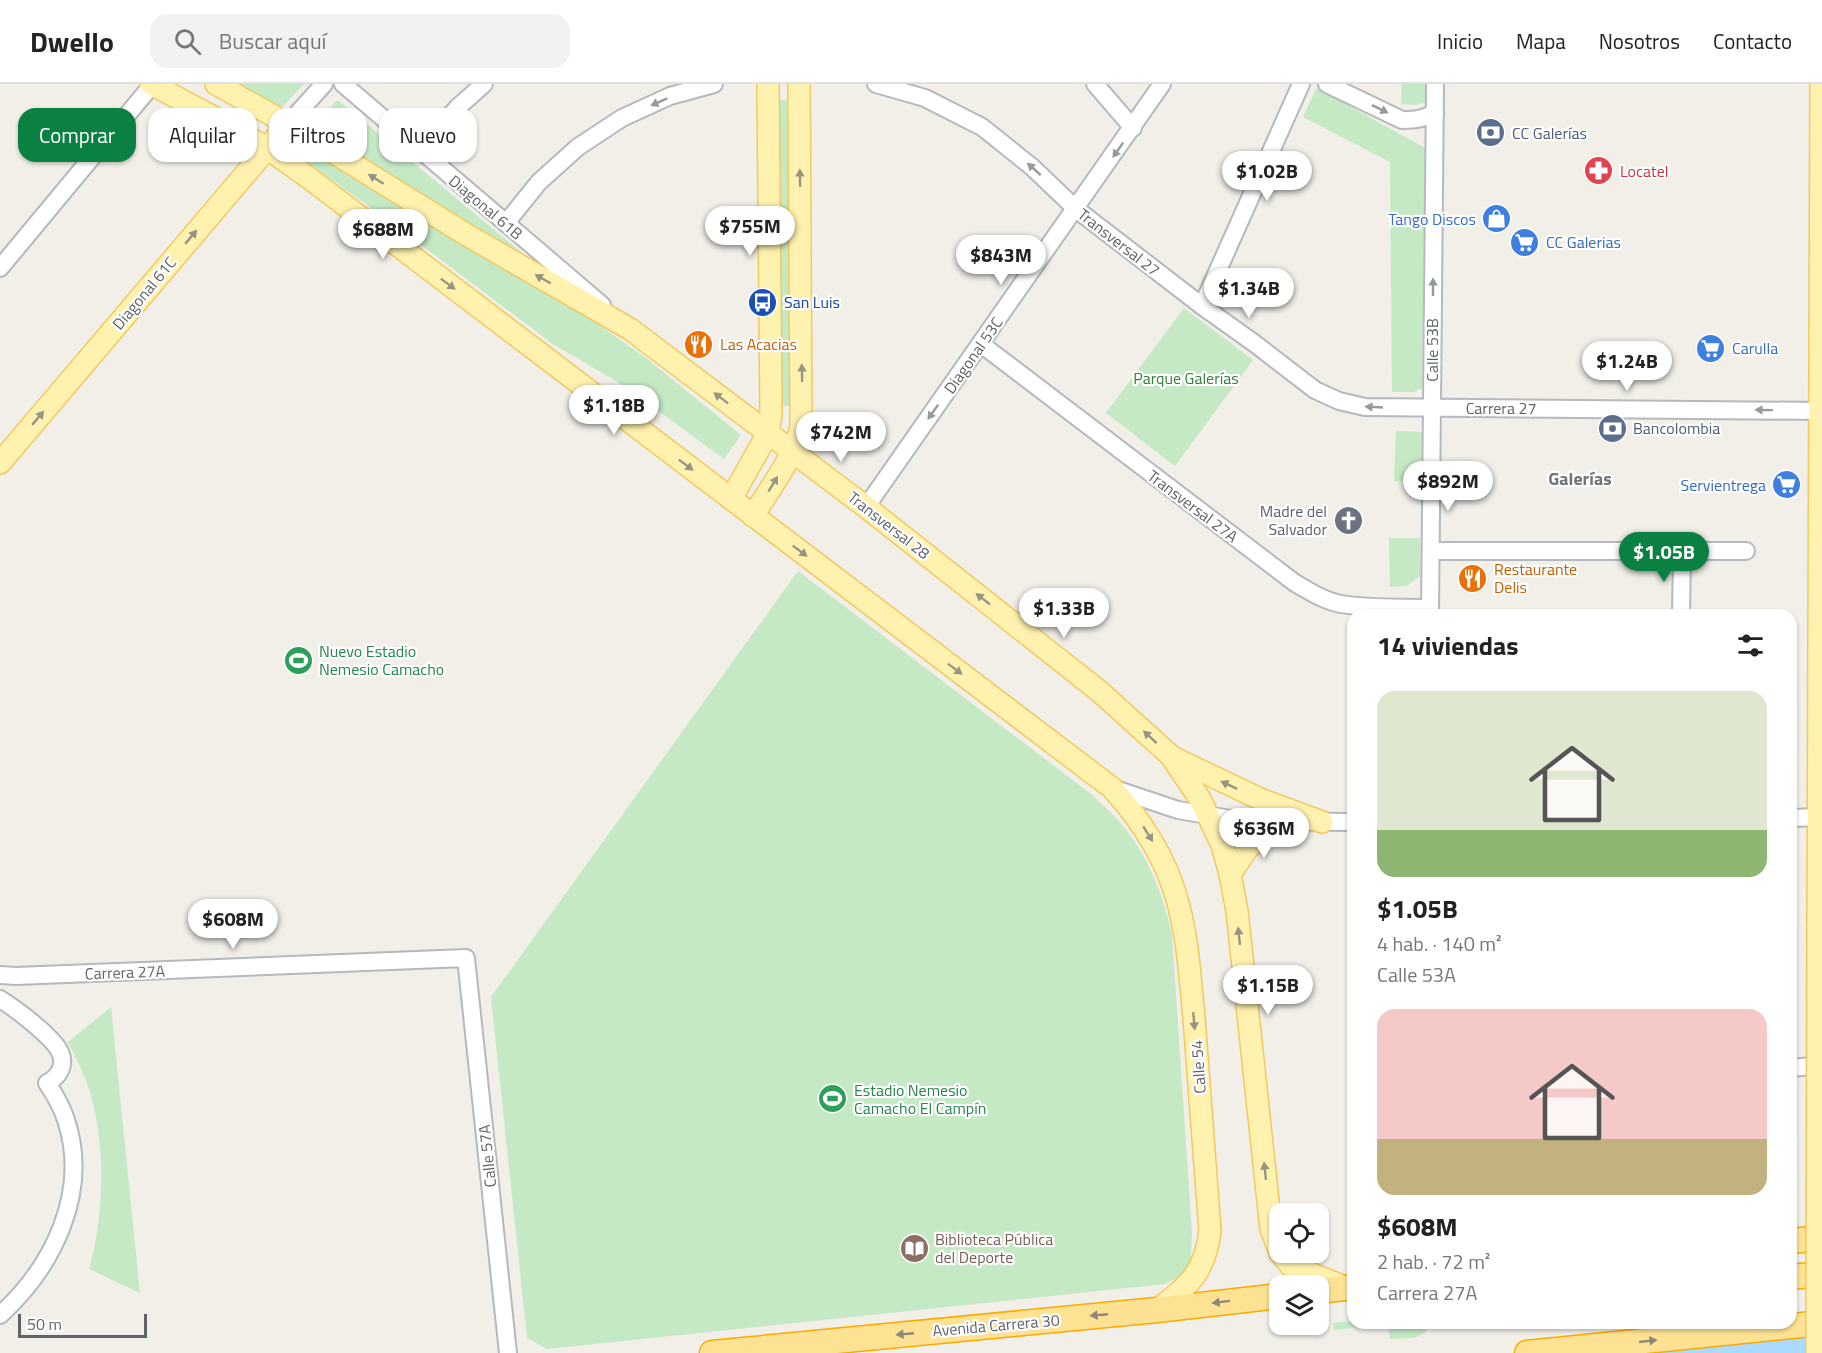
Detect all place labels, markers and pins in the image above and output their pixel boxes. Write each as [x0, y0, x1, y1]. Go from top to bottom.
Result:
bank icon: CC Galerías [1475, 117, 1507, 149]
place label: CC Galerías [1512, 121, 1587, 145]
pin: $1.02B [1218, 151, 1316, 202]
pharmacy icon: Locatel [1583, 155, 1615, 187]
place label: Locatel [1620, 159, 1668, 183]
shop icon: Tango Discos [1481, 203, 1513, 235]
pin: $755M [708, 206, 792, 257]
place label: Tango Discos [1388, 207, 1476, 231]
pin: $688M [341, 209, 425, 260]
supermarket icon: CC Galerias [1509, 226, 1541, 258]
place label: CC Galerias [1546, 230, 1621, 254]
pin: $843M [959, 235, 1043, 286]
pin: $1.34B [1200, 268, 1298, 319]
bus stop icon: San Luis [747, 286, 779, 318]
place label: San Luis [784, 290, 840, 314]
restaurant icon: Las Acacias [683, 328, 715, 360]
place label: Las Acacias [720, 332, 797, 356]
supermarket icon: Carulla [1695, 332, 1727, 364]
place label: Carulla [1732, 336, 1778, 360]
pin: $1.24B [1578, 341, 1676, 392]
pin: $1.18B [565, 385, 663, 436]
pin: $742M [799, 412, 883, 463]
bank icon: Bancolombia [1596, 412, 1628, 444]
place label: Bancolombia [1633, 416, 1720, 440]
pin: $892M [1406, 461, 1490, 512]
supermarket icon: Servientrega [1771, 469, 1803, 501]
place label: Servientrega [1681, 473, 1766, 497]
place label: Madre del Salvador [1260, 499, 1327, 541]
church icon: Madre del Salvador [1332, 504, 1364, 536]
pin: $1.05B [1615, 532, 1713, 583]
place label: Restaurante Delis [1494, 557, 1577, 599]
restaurant icon: Restaurante Delis [1457, 562, 1489, 594]
pin: $1.33B [1015, 588, 1113, 639]
place label: Nuevo Estadio Nemesio Camacho [319, 639, 444, 681]
sports icon: Nuevo Estadio Nemesio Camacho [282, 644, 314, 676]
pin: $636M [1222, 808, 1306, 859]
pin: $608M [191, 899, 275, 950]
pin: $1.15B [1219, 965, 1317, 1016]
place label: Estadio Nemesio Camacho El Campín [854, 1078, 986, 1120]
sports icon: Estadio Nemesio Camacho El Campín [817, 1083, 849, 1115]
place label: Biblioteca Pública del Deporte [935, 1227, 1053, 1269]
library icon: Biblioteca Pública del Deporte [898, 1232, 930, 1264]

